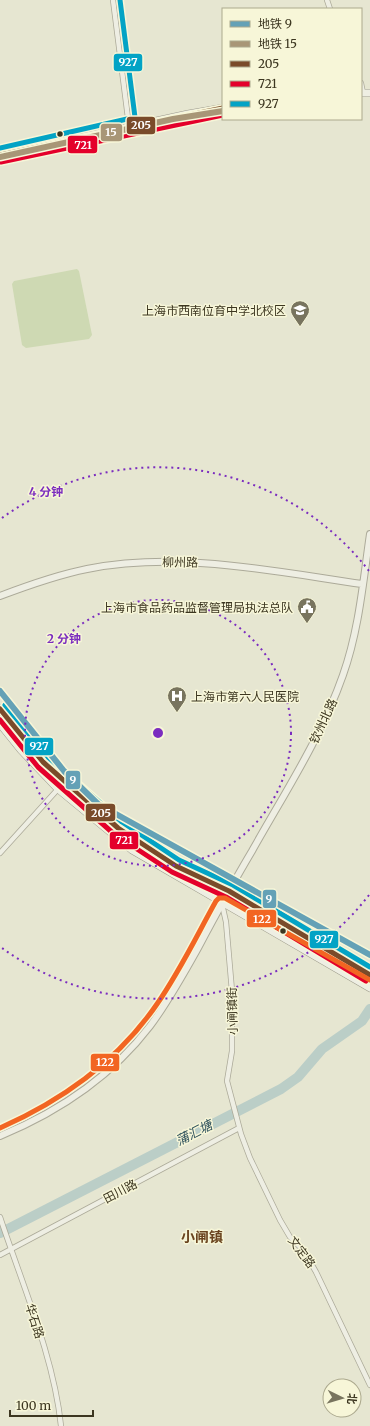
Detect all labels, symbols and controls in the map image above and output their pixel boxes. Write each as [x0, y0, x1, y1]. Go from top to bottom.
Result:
legend [222, 8, 362, 120]
text: 地铁 9 [258, 16, 292, 31]
text: 地铁 15 [258, 36, 297, 51]
line badge: 927 [113, 53, 143, 72]
text: 927 [118, 55, 138, 69]
text: 205 [258, 56, 279, 71]
text: 721 [258, 76, 277, 91]
text: 927 [258, 96, 279, 111]
line badge: 205 [126, 116, 156, 135]
text: 205 [131, 118, 151, 132]
line badge: 15 [100, 123, 123, 142]
text: 15 [105, 125, 117, 139]
unlabelled marker [55, 129, 65, 139]
line badge: 721 [67, 135, 98, 154]
text: 721 [74, 138, 92, 152]
school or university icon: 上海市西南位育中学北校区 [289, 299, 311, 327]
place label: 上海市西南位育中学北校区 [142, 303, 286, 318]
text: 4 分钟 [29, 484, 63, 499]
street label: 柳州路 [162, 554, 198, 570]
public building icon: 上海市食品药品监督管理局执法总队 [296, 596, 318, 624]
place label: 上海市食品药品监督管理局执法总队 [101, 600, 293, 615]
text: 2 分钟 [47, 631, 81, 646]
hospital icon: 上海市第六人民医院 [166, 685, 188, 713]
place label: 上海市第六人民医院 [191, 689, 299, 704]
street label: 钦州北路 [306, 696, 340, 746]
centre of rings [151, 726, 165, 740]
line badge: 927 [24, 737, 54, 756]
text: 927 [29, 739, 49, 753]
line badge: 9 [65, 770, 81, 790]
text: 9 [70, 773, 77, 787]
line badge: 205 [85, 803, 116, 822]
text: 205 [91, 806, 111, 820]
line badge: 721 [109, 831, 139, 850]
text: 721 [115, 833, 133, 847]
line badge: 9 [262, 889, 277, 909]
text: 9 [266, 892, 273, 906]
line badge: 122 [246, 909, 277, 928]
text: 122 [253, 912, 271, 926]
unlabelled marker [278, 926, 288, 936]
line badge: 927 [309, 930, 339, 949]
text: 927 [314, 932, 334, 946]
street label: 小闸镇街 [224, 987, 240, 1035]
line badge: 122 [90, 1053, 120, 1072]
text: 122 [96, 1055, 114, 1069]
water label: 蒲汇塘 [173, 1116, 217, 1149]
street label: 田川路 [101, 1176, 139, 1206]
district label: 小闸镇 [181, 1228, 223, 1246]
street label: 文定路 [285, 1233, 319, 1271]
street label: 华石路 [22, 1302, 48, 1340]
north arrow [322, 1378, 362, 1418]
scale bar [10, 1392, 93, 1418]
text: 北 [345, 1393, 359, 1405]
text: 100 m [16, 1398, 51, 1413]

